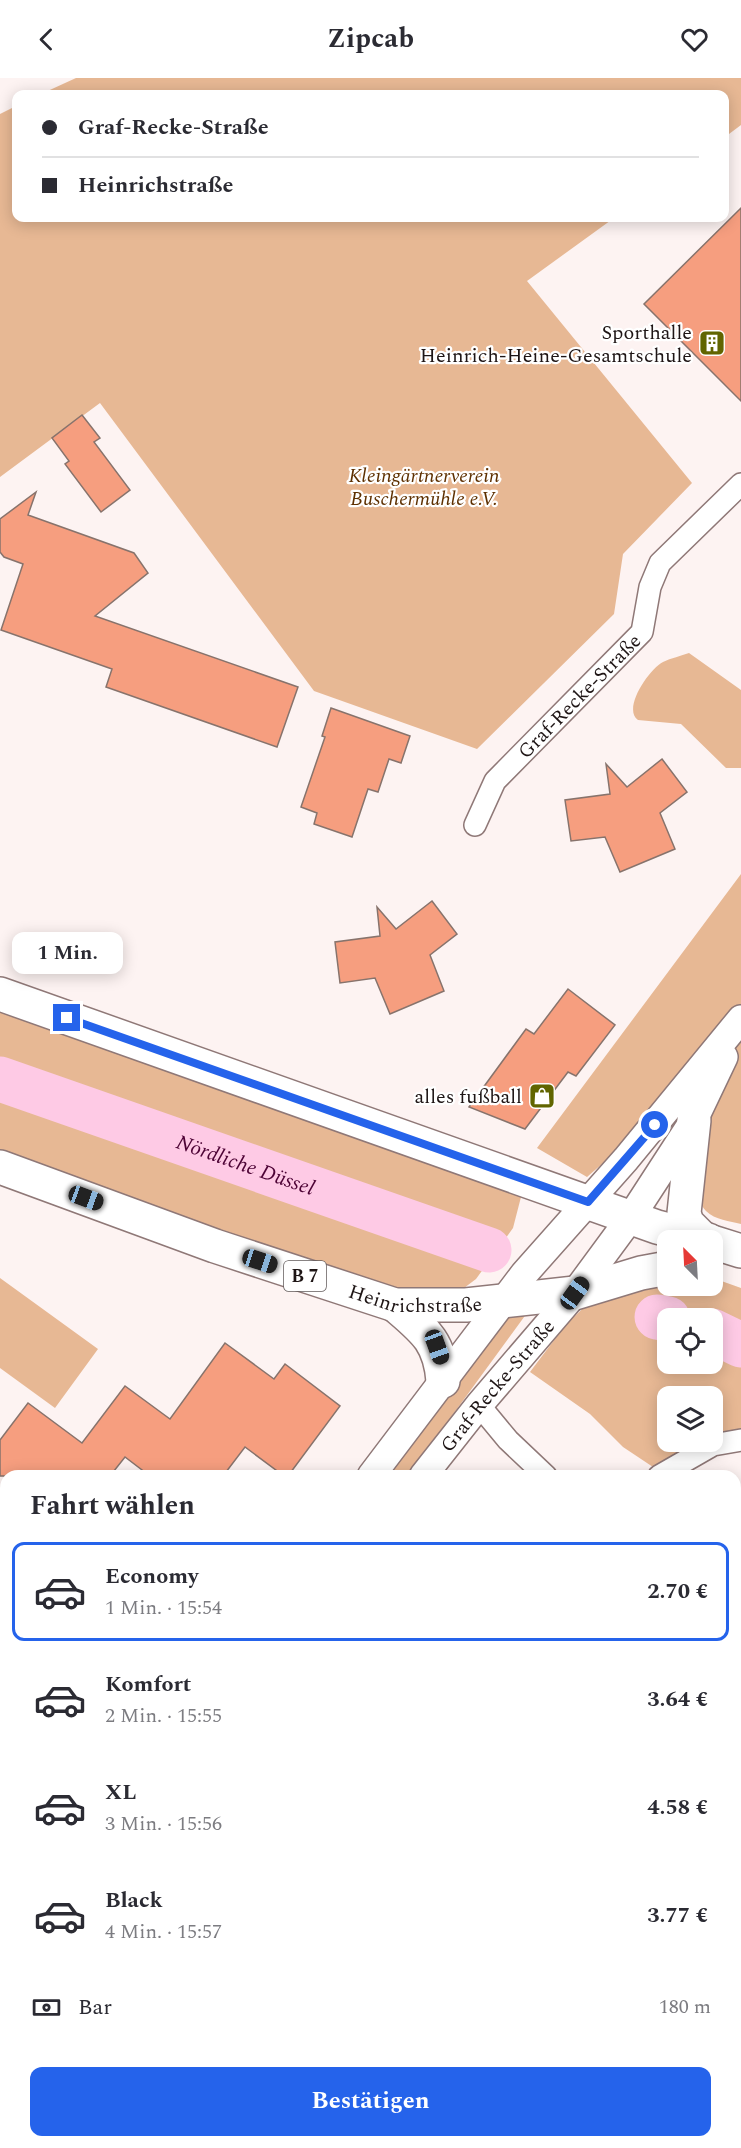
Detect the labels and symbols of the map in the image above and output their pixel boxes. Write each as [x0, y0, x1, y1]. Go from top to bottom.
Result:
place label: Sporthalle Heinrich-Heine-Gesamtschule [420, 318, 692, 371]
building icon: Sporthalle Heinrich-Heine-Gesamtschule [697, 328, 727, 358]
park label: Kleingärtnerverein Buschermühle e.V. [348, 461, 500, 514]
street label: Graf-Recke-Straße [511, 627, 649, 766]
callout: 1 Min. [11, 931, 122, 973]
route end [53, 1004, 80, 1031]
shop icon: alles fußball [527, 1081, 557, 1111]
place label: alles fußball [415, 1082, 522, 1112]
route start [641, 1111, 668, 1138]
water label: Nördliche Düssel [171, 1127, 319, 1205]
car [66, 1183, 106, 1213]
north arrow [657, 1230, 723, 1296]
car [240, 1247, 280, 1275]
road number: B 7 [284, 1261, 326, 1291]
car [557, 1273, 593, 1313]
street label: Heinrichstraße [345, 1277, 484, 1322]
street label: Graf-Recke-Straße [433, 1313, 562, 1459]
car [422, 1327, 452, 1367]

